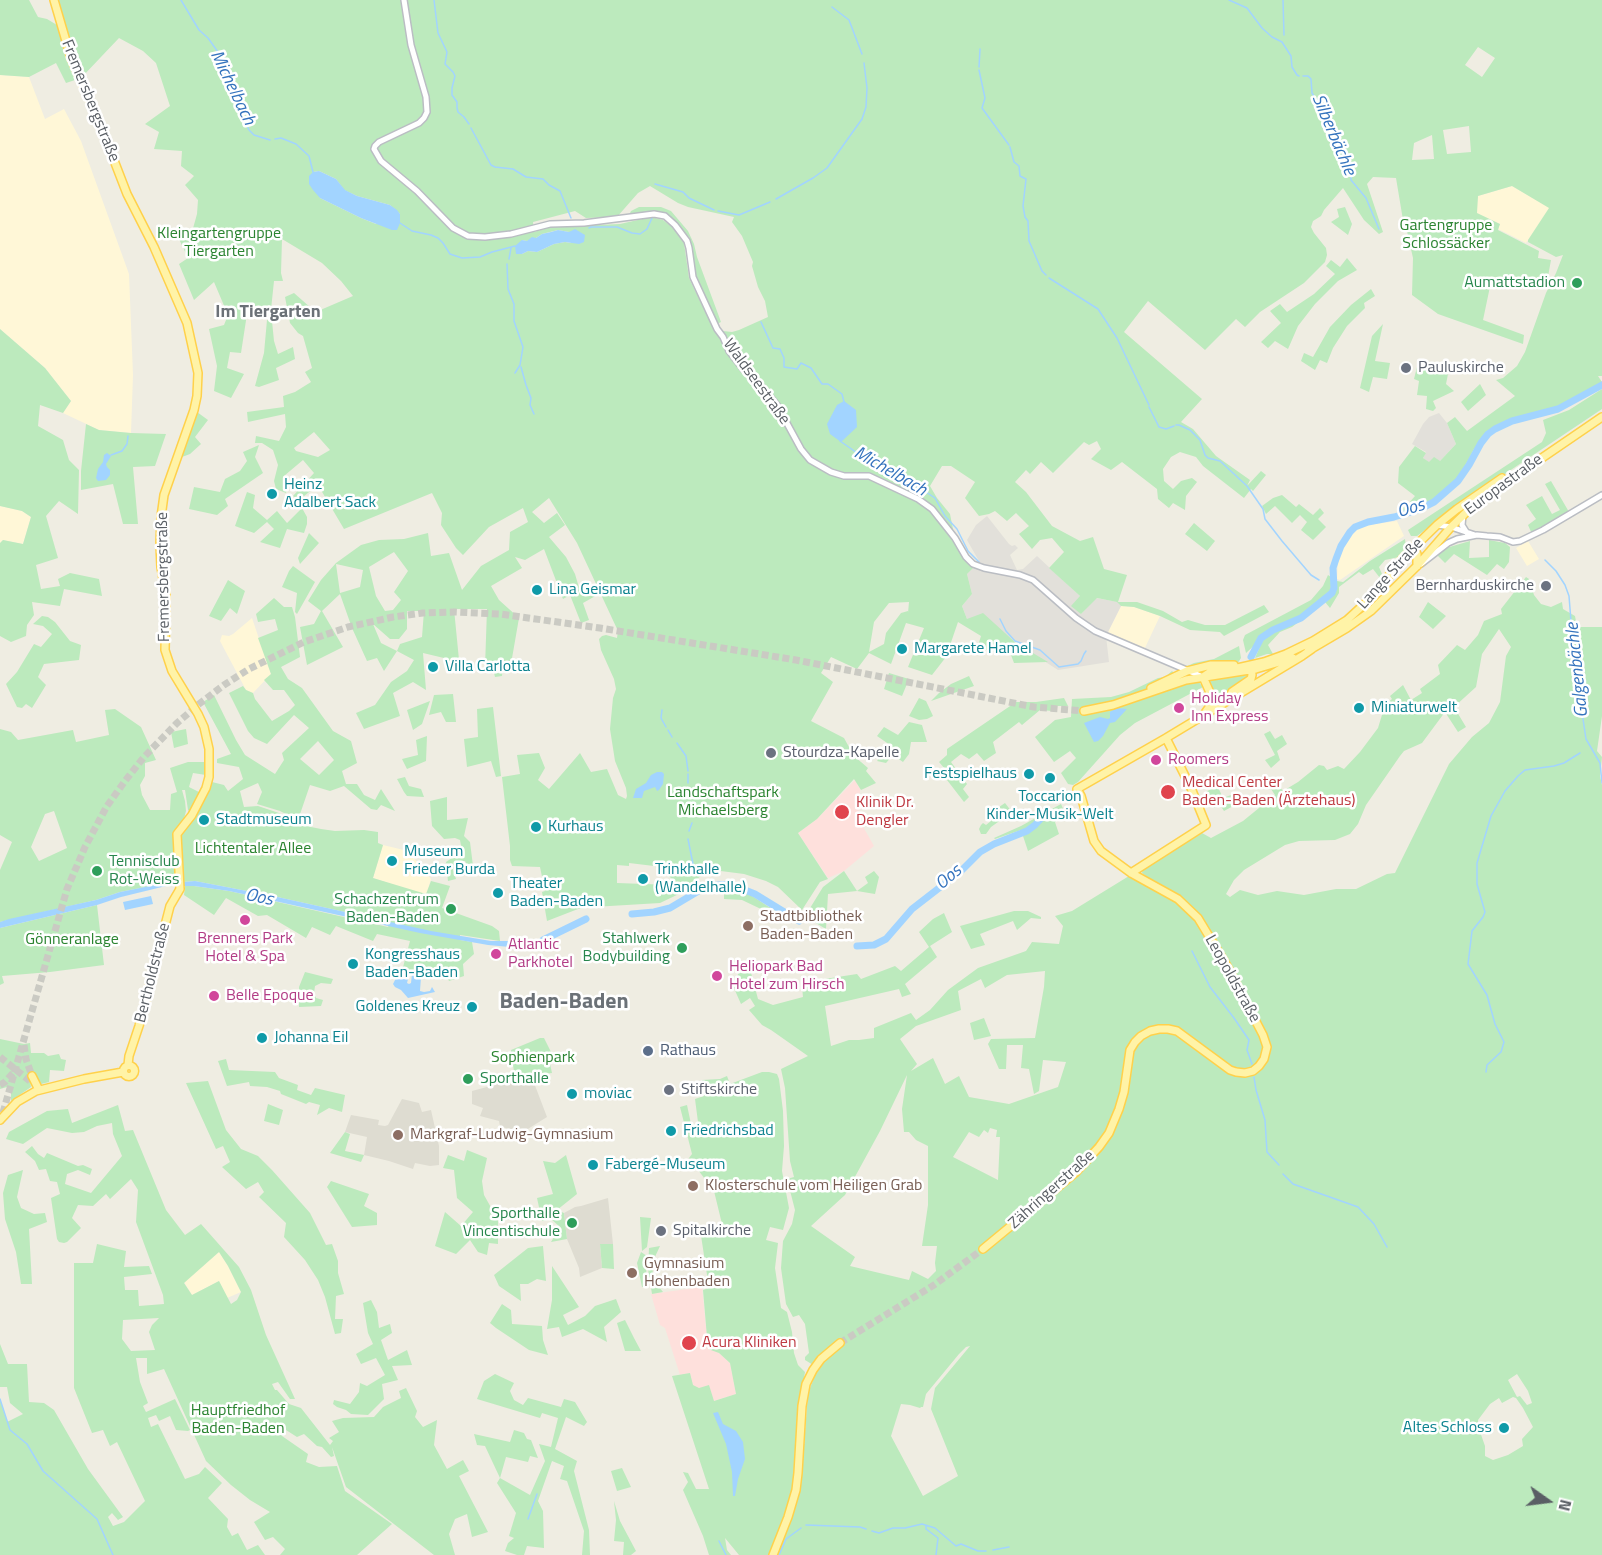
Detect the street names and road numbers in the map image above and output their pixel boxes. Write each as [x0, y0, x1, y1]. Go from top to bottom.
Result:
street label: Fremersbergstraße [57, 37, 123, 165]
street label: Waldseestraße [718, 335, 794, 429]
street label: Europastraße [1461, 450, 1547, 520]
street label: Fremersbergstraße [153, 512, 175, 642]
street label: Lange Straße [1354, 534, 1428, 614]
street label: Bertholdstraße [131, 921, 175, 1025]
street label: Leopoldstraße [1200, 932, 1264, 1026]
street label: Zähringerstraße [1005, 1147, 1099, 1233]

